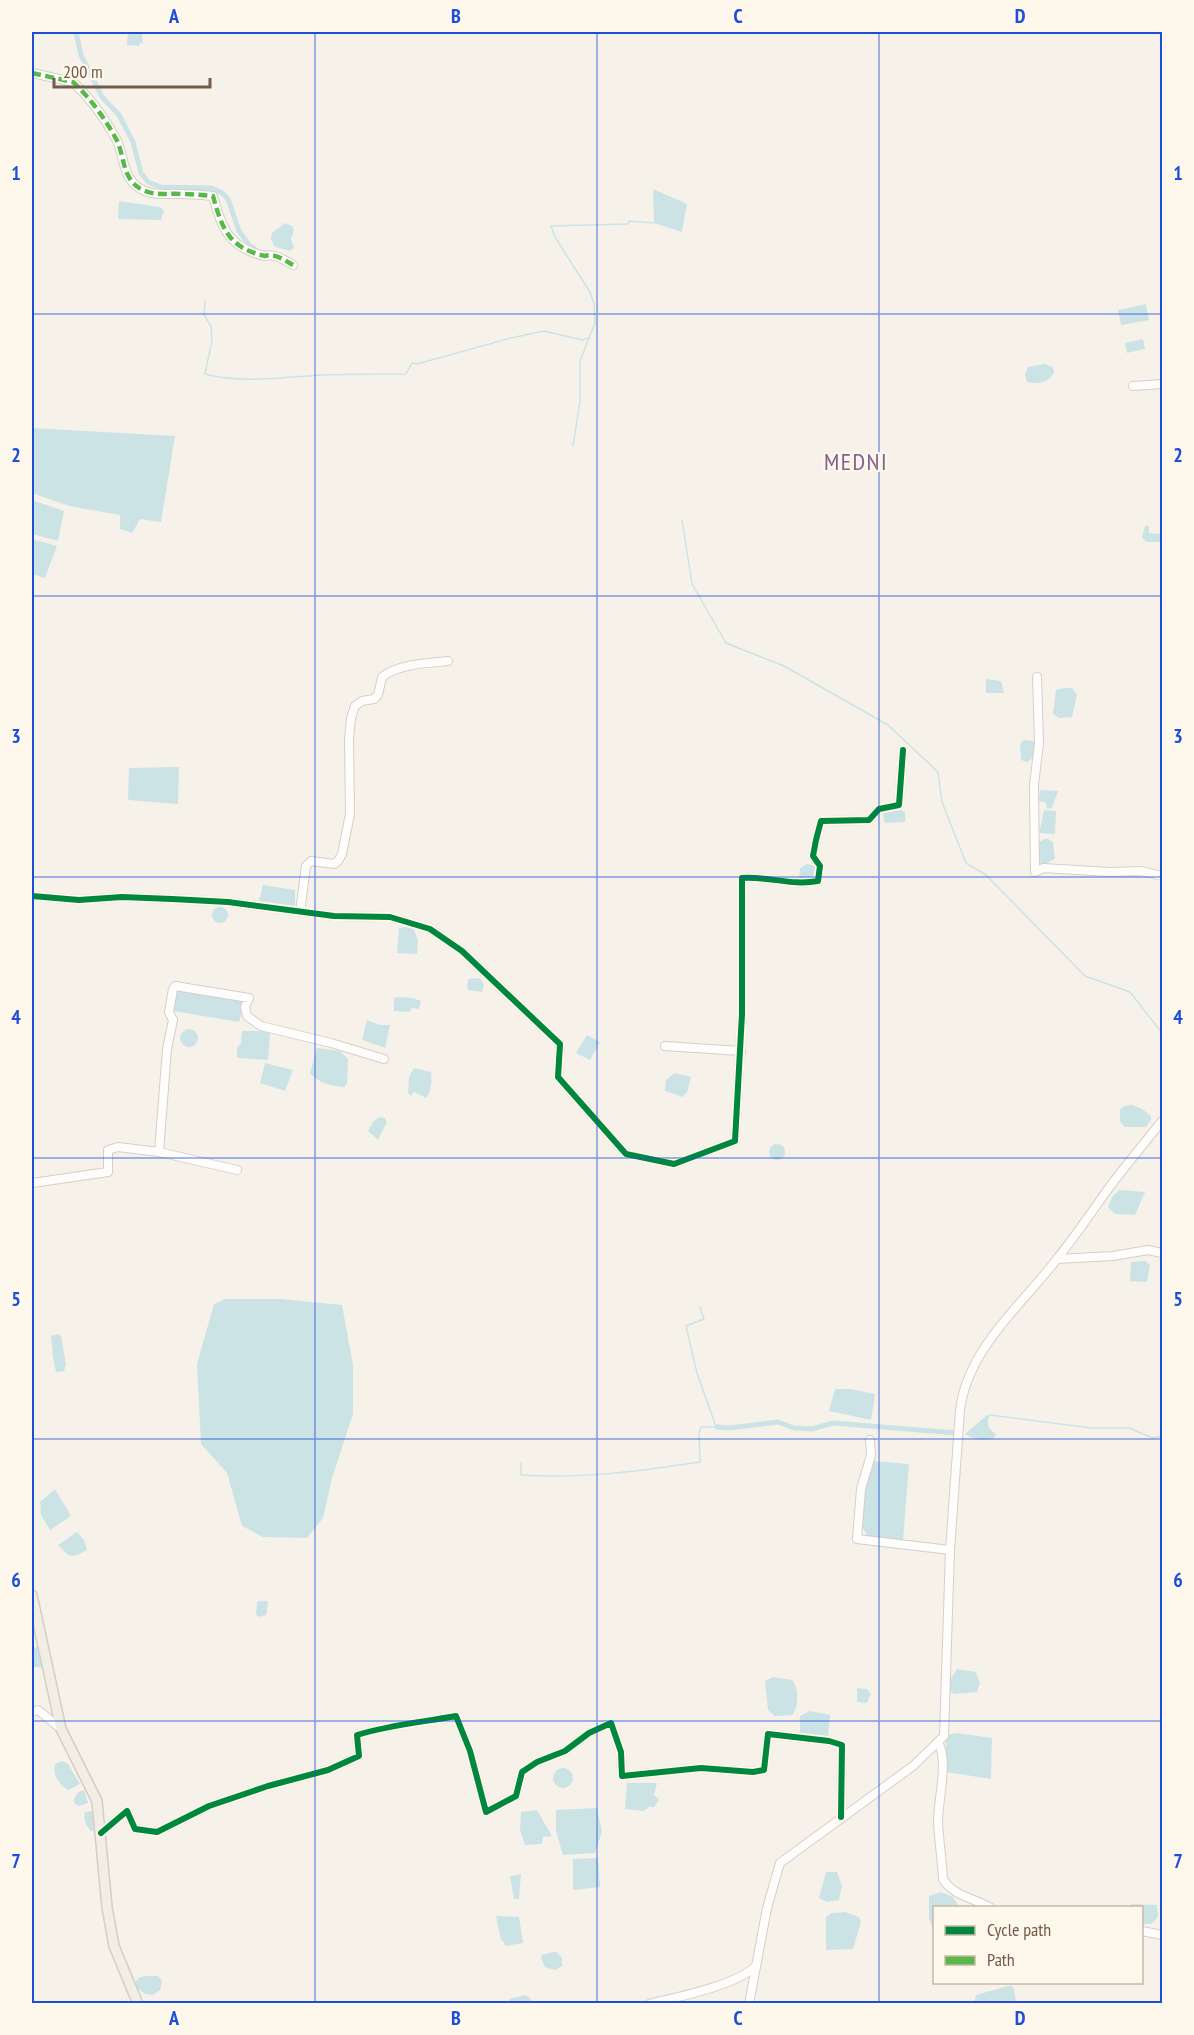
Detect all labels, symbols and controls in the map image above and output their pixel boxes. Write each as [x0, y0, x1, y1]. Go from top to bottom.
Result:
text: A [168, 3, 180, 29]
text: B [451, 3, 461, 29]
text: C [733, 3, 743, 29]
text: D [1015, 3, 1026, 29]
scale bar [54, 51, 210, 89]
text: 200 m [63, 60, 103, 83]
text: 1 [11, 160, 21, 186]
text: 1 [1173, 160, 1183, 186]
text: 2 [11, 442, 21, 468]
text: 2 [1173, 442, 1183, 468]
district label: MEDNI [824, 446, 888, 477]
text: 3 [11, 723, 21, 749]
text: 3 [1173, 723, 1183, 749]
text: 4 [11, 1004, 21, 1030]
text: 4 [1173, 1004, 1183, 1030]
text: 5 [11, 1286, 21, 1312]
text: 5 [1173, 1286, 1183, 1312]
text: 6 [11, 1567, 21, 1593]
text: 6 [1173, 1567, 1183, 1593]
text: 7 [11, 1848, 21, 1874]
text: 7 [1173, 1848, 1183, 1874]
legend [933, 1906, 1143, 1984]
text: Cycle path [987, 1918, 1051, 1941]
text: Path [987, 1948, 1015, 1971]
text: A [168, 2005, 180, 2031]
text: B [451, 2005, 461, 2031]
text: C [733, 2005, 743, 2031]
text: D [1015, 2005, 1026, 2031]

